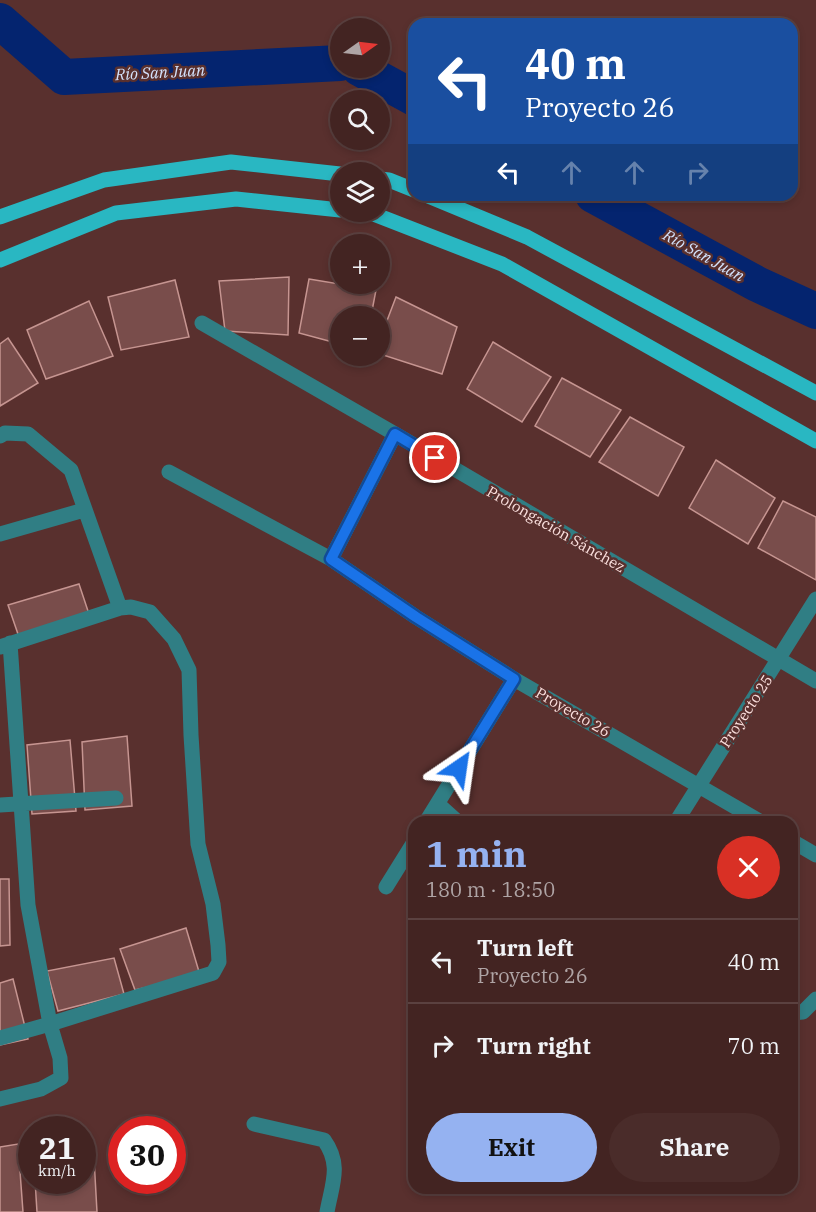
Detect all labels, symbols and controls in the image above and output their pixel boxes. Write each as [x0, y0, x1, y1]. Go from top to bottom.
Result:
north arrow [330, 18, 390, 78]
map controls [330, 18, 390, 366]
text: 40 m [525, 36, 626, 91]
icon: left [426, 42, 504, 120]
water label: Río San Juan [114, 60, 205, 84]
text: Proyecto 26 [525, 89, 675, 124]
button: search [330, 90, 390, 150]
icon: left [492, 156, 525, 189]
icon: ahead [555, 156, 588, 189]
icon: ahead [618, 156, 651, 189]
icon: right [681, 156, 714, 189]
button: layers [330, 162, 390, 222]
water label: Río San Juan [659, 224, 748, 286]
button: + [330, 234, 390, 294]
button: − [330, 306, 390, 366]
pin [409, 432, 460, 483]
icon: arrive [418, 441, 451, 474]
street label: Prolongación Sánchez [484, 482, 628, 576]
street label: Proyecto 25 [715, 671, 777, 751]
street label: Proyecto 26 [532, 683, 614, 741]
position arrow [427, 736, 491, 800]
text: 1 min [426, 830, 527, 877]
button: close [717, 836, 780, 899]
text: 180 m · 18:50 [426, 876, 555, 903]
text: Turn left [477, 933, 573, 962]
icon: left [426, 945, 459, 978]
text: 40 m [728, 947, 780, 976]
text: Proyecto 26 [477, 962, 588, 989]
icon: right [426, 1029, 459, 1062]
text: Turn right [477, 1031, 591, 1060]
text: 70 m [728, 1031, 780, 1060]
button: Exit [426, 1113, 597, 1182]
button: Share [609, 1113, 780, 1182]
speed limit sign: 30 [108, 1116, 186, 1194]
text: 21 [39, 1128, 75, 1167]
text: km/h [38, 1161, 76, 1180]

